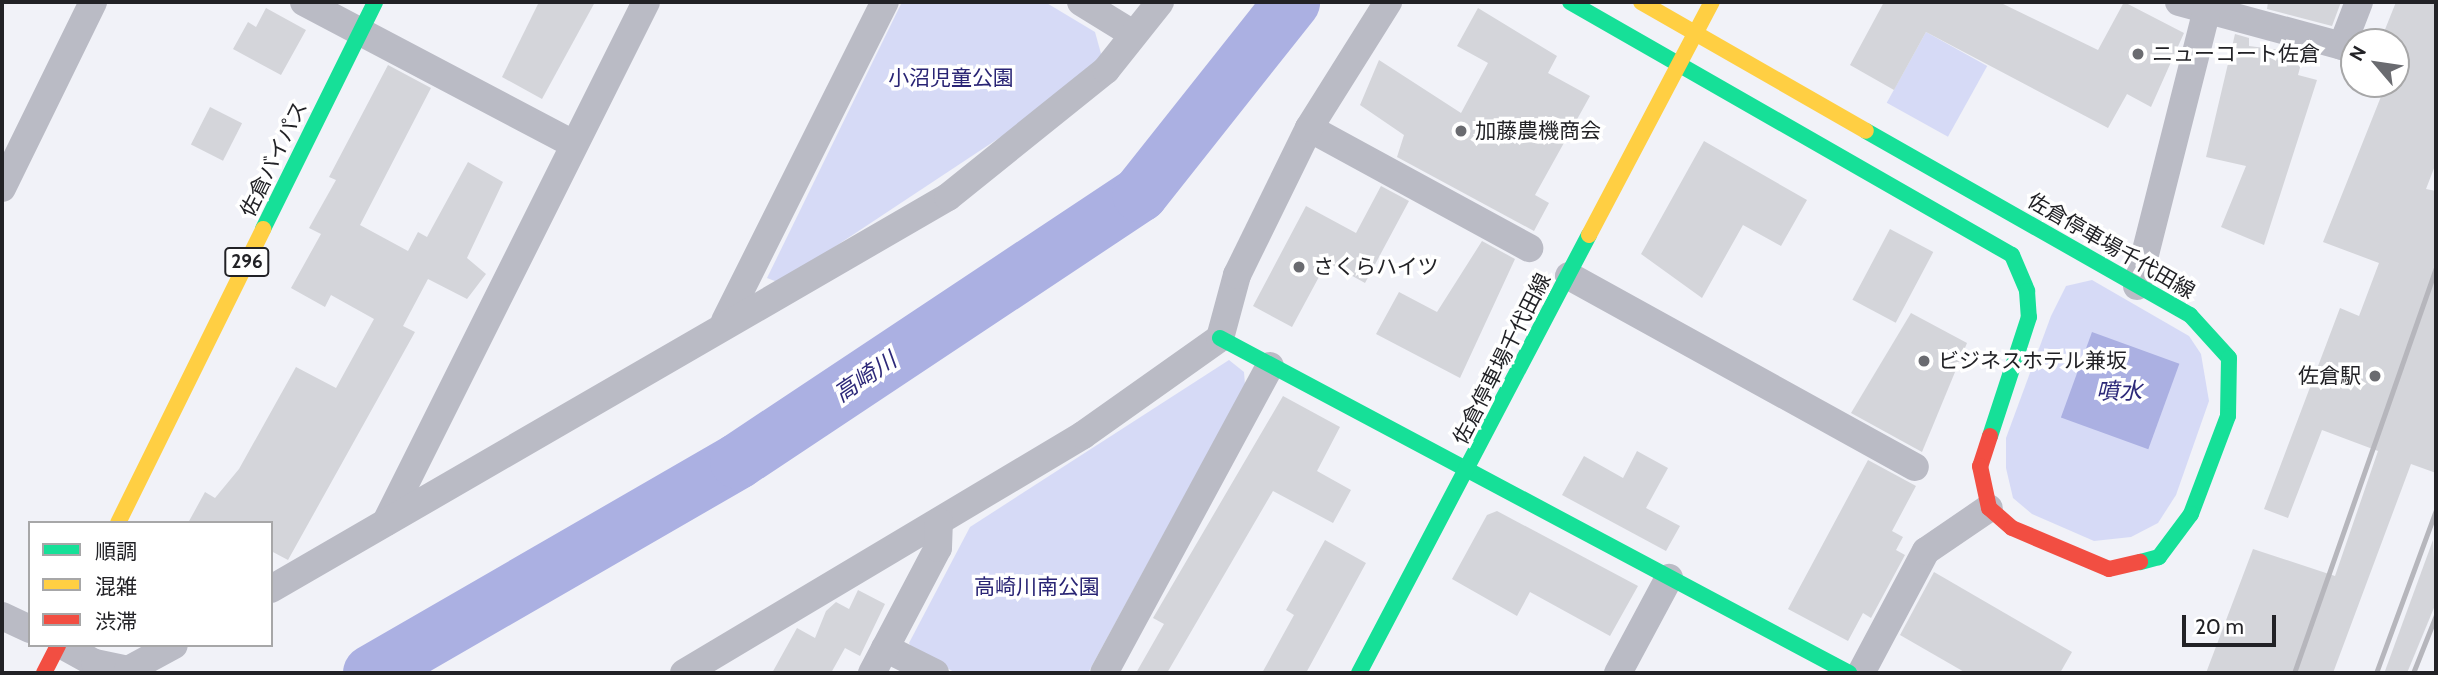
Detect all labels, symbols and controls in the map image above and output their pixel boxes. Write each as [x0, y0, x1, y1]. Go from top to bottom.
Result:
north arrow [2340, 28, 2410, 98]
place label: ニューコート佐倉 [2152, 41, 2320, 67]
text: N [2345, 42, 2371, 65]
marker: ニューコート佐倉 [2130, 46, 2146, 62]
park label: 小沼児童公園 [888, 65, 1014, 91]
street label: 佐倉バイパス [235, 97, 313, 221]
place label: 加藤農機商会 [1475, 118, 1601, 144]
marker: 加藤農機商会 [1453, 123, 1469, 139]
street label: 佐倉停車場千代田線 [2023, 188, 2199, 304]
road number: 296 [224, 246, 270, 278]
place label: さくらハイツ [1313, 254, 1439, 280]
marker: さくらハイツ [1291, 259, 1307, 275]
street label: 佐倉停車場千代田線 [1448, 269, 1556, 449]
water label: 高崎川 [829, 346, 901, 408]
place label: ビジネスホテル兼坂 [1938, 348, 2127, 374]
marker: ビジネスホテル兼坂 [1916, 353, 1932, 369]
place label: 佐倉駅 [2298, 363, 2361, 389]
marker: 佐倉駅 [2367, 368, 2383, 384]
water label: 噴水 [2096, 377, 2142, 405]
legend [28, 521, 273, 647]
text: 順調 [95, 539, 137, 564]
text: 混雑 [95, 574, 137, 599]
park label: 高崎川南公園 [974, 574, 1100, 600]
scale bar [2186, 602, 2280, 646]
text: 渋滞 [95, 609, 137, 634]
text: 20 m [2195, 614, 2244, 639]

